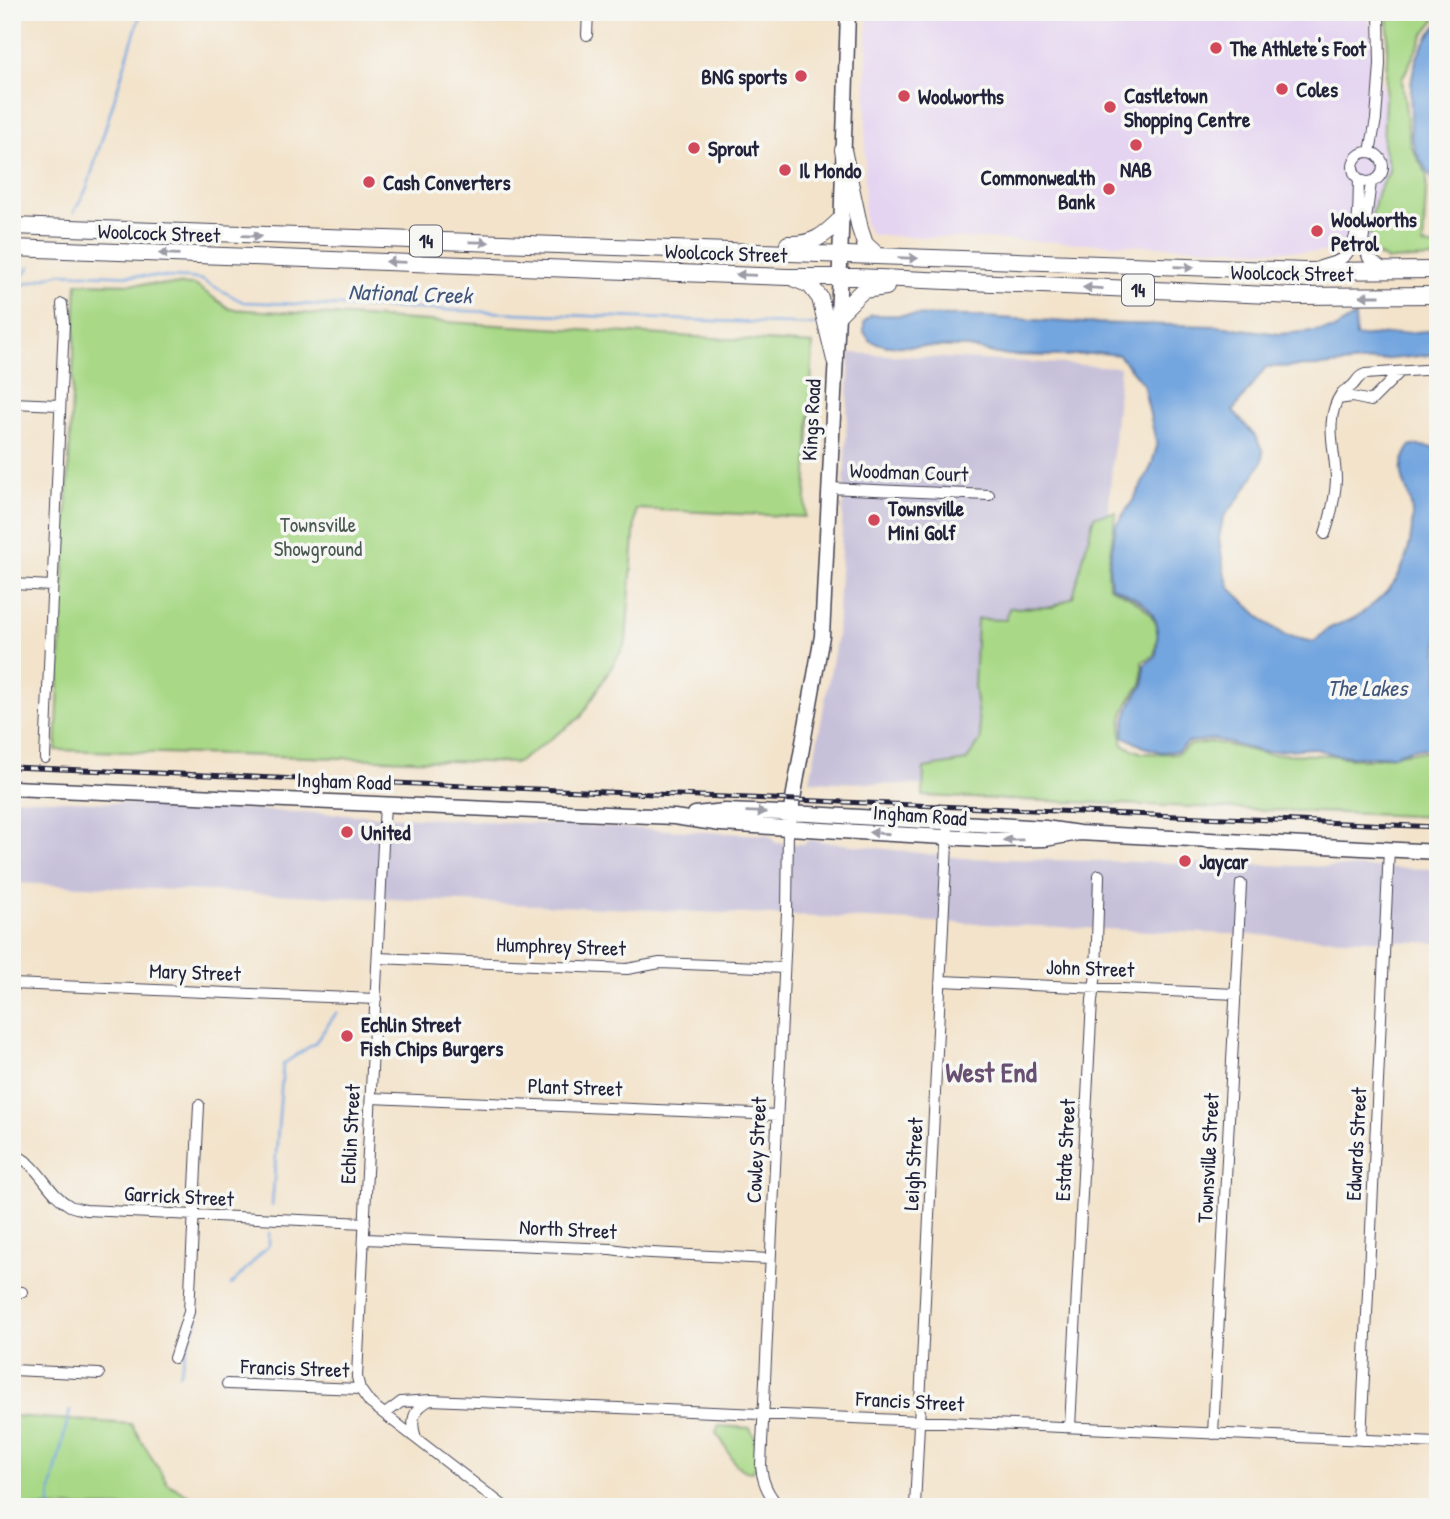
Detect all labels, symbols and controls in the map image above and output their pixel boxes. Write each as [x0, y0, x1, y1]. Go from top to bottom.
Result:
place label: The Athlete's Foot [1229, 34, 1367, 63]
marker: The Athlete's Foot [1208, 40, 1224, 56]
place label: BNG sports [701, 62, 787, 92]
marker: BNG sports [793, 68, 809, 84]
place label: Coles [1296, 75, 1338, 104]
place label: Castletown Shopping Centre [1124, 81, 1251, 135]
marker: Coles [1274, 81, 1290, 97]
place label: Woolworths [918, 82, 1004, 111]
marker: Woolworths [896, 88, 912, 104]
marker: Castletown Shopping Centre [1102, 99, 1118, 115]
place label: Sprout [708, 134, 760, 164]
marker: NAB [1128, 137, 1144, 153]
marker: Sprout [686, 140, 702, 156]
place label: NAB [1120, 155, 1152, 184]
place label: Il Mondo [799, 156, 862, 185]
marker: Il Mondo [777, 162, 793, 178]
place label: Commonwealth Bank [981, 163, 1095, 216]
place label: Cash Converters [383, 168, 511, 197]
marker: Cash Converters [361, 174, 377, 190]
marker: Commonwealth Bank [1101, 181, 1117, 197]
place label: Woolworths Petrol [1331, 205, 1417, 258]
street label: Woolcock Street [97, 216, 222, 250]
marker: Woolworths Petrol [1309, 223, 1325, 239]
road number: 14 [410, 226, 442, 256]
one-way arrow [241, 230, 263, 241]
street label: Woolcock Street [664, 236, 789, 270]
one-way arrow [468, 237, 490, 248]
one-way arrow [158, 248, 180, 260]
one-way arrow [897, 252, 919, 263]
one-way arrow [385, 257, 407, 268]
street label: Woolcock Street [1230, 257, 1354, 289]
one-way arrow [1173, 262, 1195, 273]
one-way arrow [735, 270, 757, 281]
road number: 14 [1122, 274, 1154, 306]
water label: National Creek [348, 275, 475, 311]
one-way arrow [1082, 282, 1104, 293]
one-way arrow [1358, 290, 1380, 302]
street label: Kings Road [794, 378, 828, 462]
street label: Woodman Court [849, 455, 970, 489]
place label: Townsville Mini Golf [887, 494, 965, 547]
park label: Townsville Showground [274, 510, 362, 563]
marker: Townsville Mini Golf [866, 512, 882, 528]
water label: The Lakes [1327, 672, 1409, 703]
street label: Ingham Road [296, 765, 392, 797]
street label: Ingham Road [872, 797, 968, 833]
one-way arrow [746, 807, 768, 818]
place label: United [361, 818, 411, 847]
marker: United [339, 824, 355, 840]
one-way arrow [868, 827, 890, 838]
one-way arrow [1002, 834, 1024, 846]
place label: Jaycar [1199, 847, 1249, 877]
marker: Jaycar [1177, 853, 1193, 869]
street label: Humphrey Street [496, 929, 627, 963]
street label: John Street [1045, 952, 1135, 984]
street label: Mary Street [149, 956, 242, 988]
place label: Echlin Street Fish Chips Burgers [360, 1010, 503, 1064]
marker: Echlin Street Fish Chips Burgers [339, 1028, 355, 1044]
district label: West End [945, 1053, 1037, 1091]
street label: Plant Street [527, 1071, 623, 1103]
street label: Echlin Street [333, 1083, 367, 1185]
street label: Edwards Street [1339, 1086, 1373, 1201]
street label: Townsville Street [1190, 1092, 1226, 1224]
street label: Cowley Street [739, 1095, 773, 1204]
street label: Estate Street [1048, 1097, 1082, 1202]
street label: Leigh Street [896, 1116, 930, 1211]
street label: Garrick Street [123, 1179, 235, 1213]
street label: North Street [519, 1212, 618, 1246]
street label: Francis Street [239, 1352, 350, 1384]
street label: Francis Street [854, 1384, 966, 1418]

